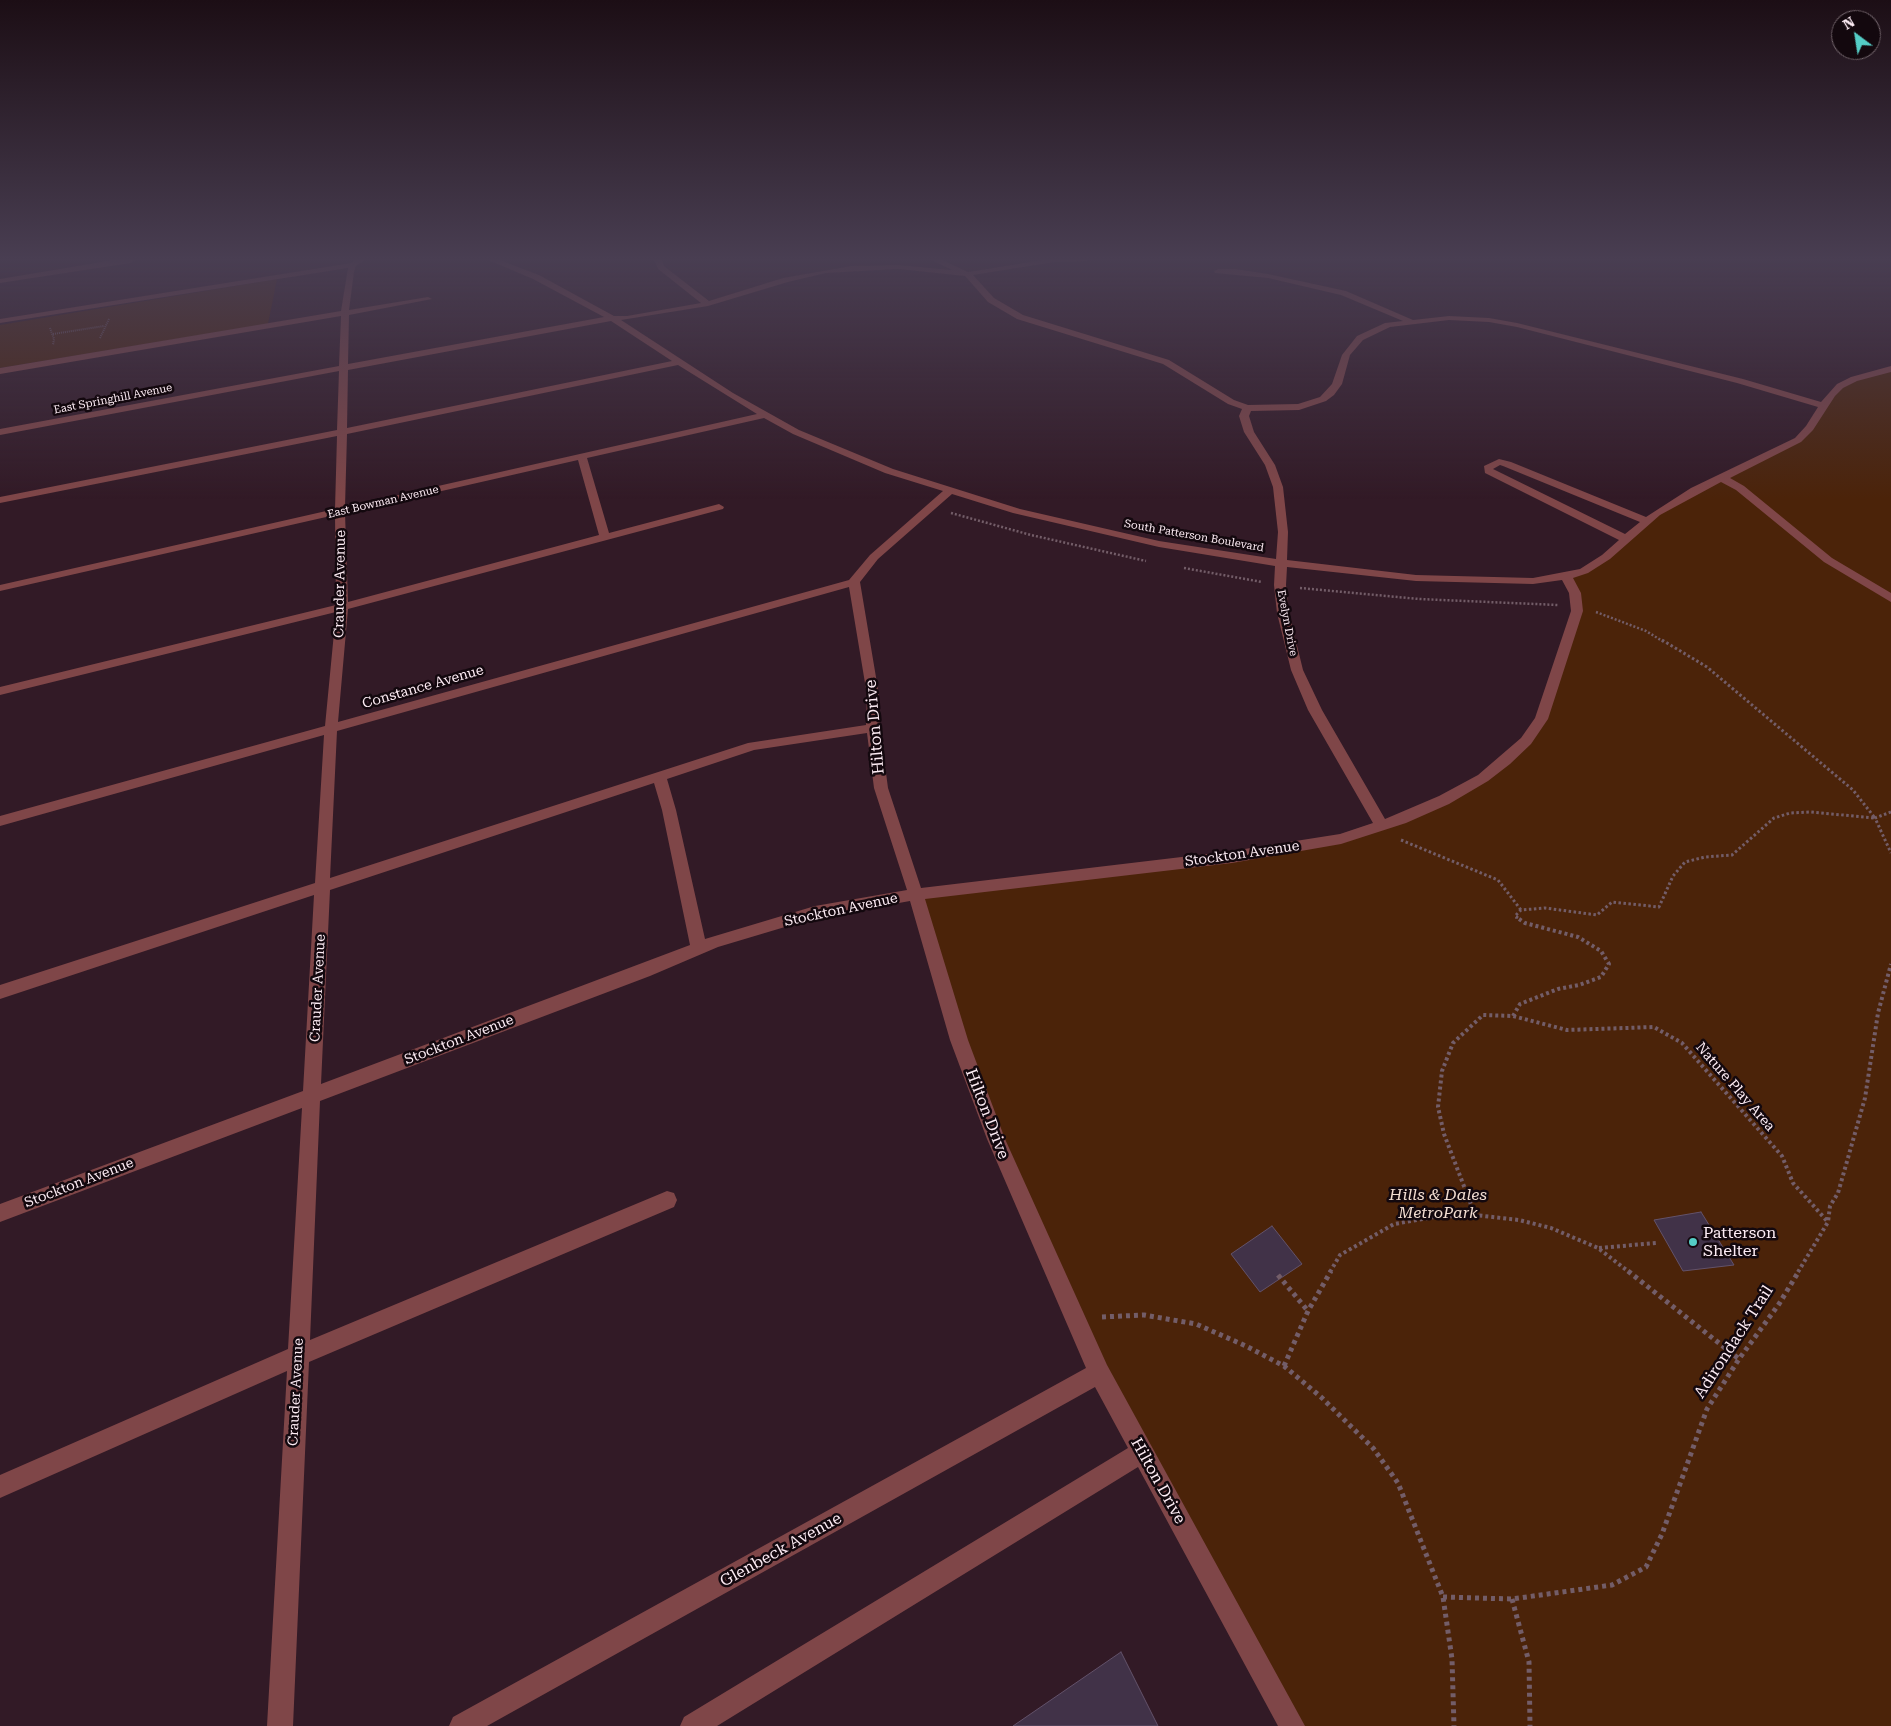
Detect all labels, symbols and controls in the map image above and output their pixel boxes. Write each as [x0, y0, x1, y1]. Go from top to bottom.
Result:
north arrow [1831, 10, 1881, 60]
text: N [1840, 13, 1858, 33]
street label: East Springhill Avenue [53, 381, 173, 417]
street label: East Bowman Avenue [326, 483, 440, 521]
street label: South Patterson Boulevard [1123, 517, 1265, 555]
street label: Crauder Avenue [331, 530, 349, 638]
street label: Evelyn Drive [1274, 589, 1300, 657]
street label: Constance Avenue [360, 662, 486, 712]
street label: Hilton Drive [861, 679, 889, 775]
street label: Stockton Avenue [1184, 838, 1300, 870]
street label: Stockton Avenue [783, 890, 899, 930]
street label: Crauder Avenue [307, 934, 329, 1042]
street label: Stockton Avenue [402, 1011, 516, 1069]
street label: Nature Play Area [1692, 1039, 1778, 1135]
street label: Hilton Drive [961, 1066, 1013, 1162]
street label: Stockton Avenue [22, 1154, 136, 1212]
park label: Hills & Dales MetroPark [1389, 1185, 1487, 1223]
place label: Patterson Shelter [1703, 1223, 1776, 1261]
marker: Patterson Shelter [1687, 1236, 1699, 1248]
street label: Adirondack Trail [1690, 1282, 1778, 1402]
street label: Crauder Avenue [285, 1338, 307, 1446]
street label: Hilton Drive [1127, 1435, 1189, 1527]
street label: Glenbeck Avenue [717, 1509, 845, 1591]

